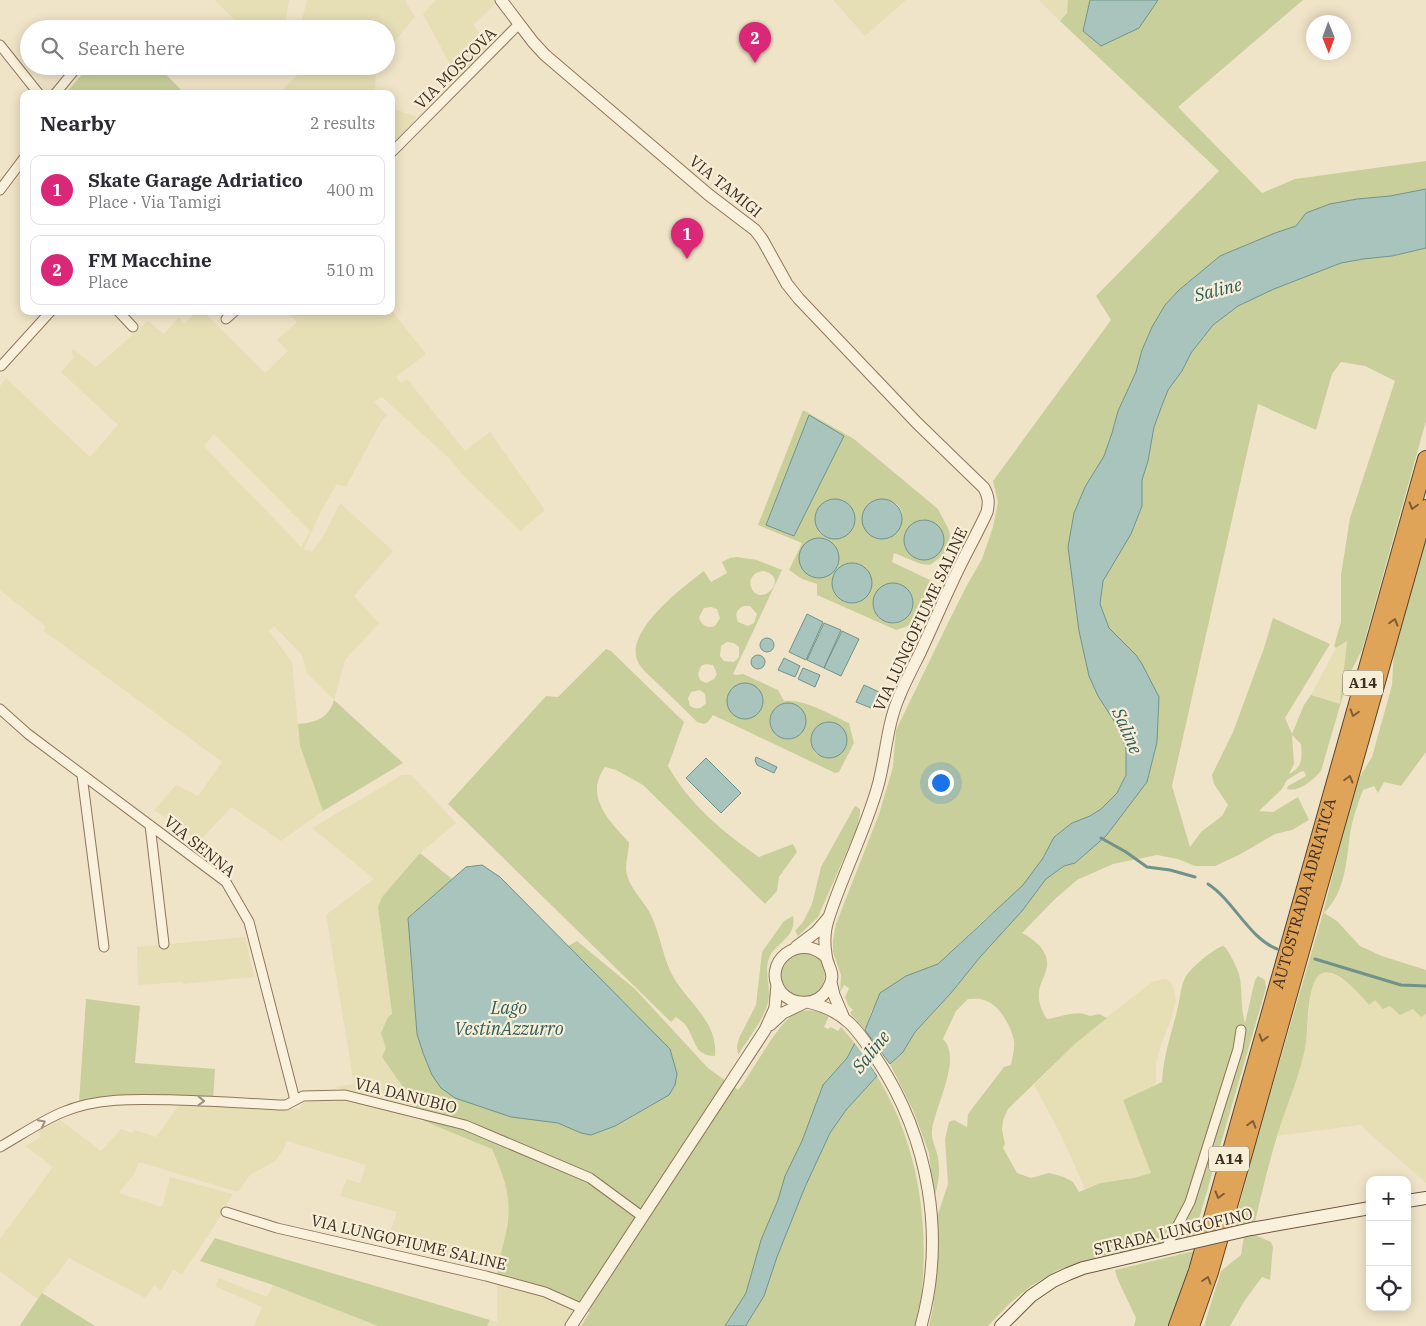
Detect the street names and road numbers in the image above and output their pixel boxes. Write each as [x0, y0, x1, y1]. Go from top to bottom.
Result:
street label: VIA MOSCOVA [410, 23, 500, 113]
street label: VIA TAMIGI [686, 151, 766, 221]
street label: VIA LUNGOFIUME SALINE [869, 524, 971, 714]
road number: A14 [1343, 670, 1383, 696]
street label: AUTOSTRADA ADRIATICA [1267, 796, 1340, 991]
street label: VIA SENNA [160, 811, 240, 881]
street label: VIA DANUBIO [353, 1073, 459, 1117]
road number: A14 [1209, 1146, 1249, 1172]
street label: STRADA LUNGOFINO [1091, 1203, 1255, 1259]
street label: VIA LUNGOFIUME SALINE [309, 1210, 509, 1274]

